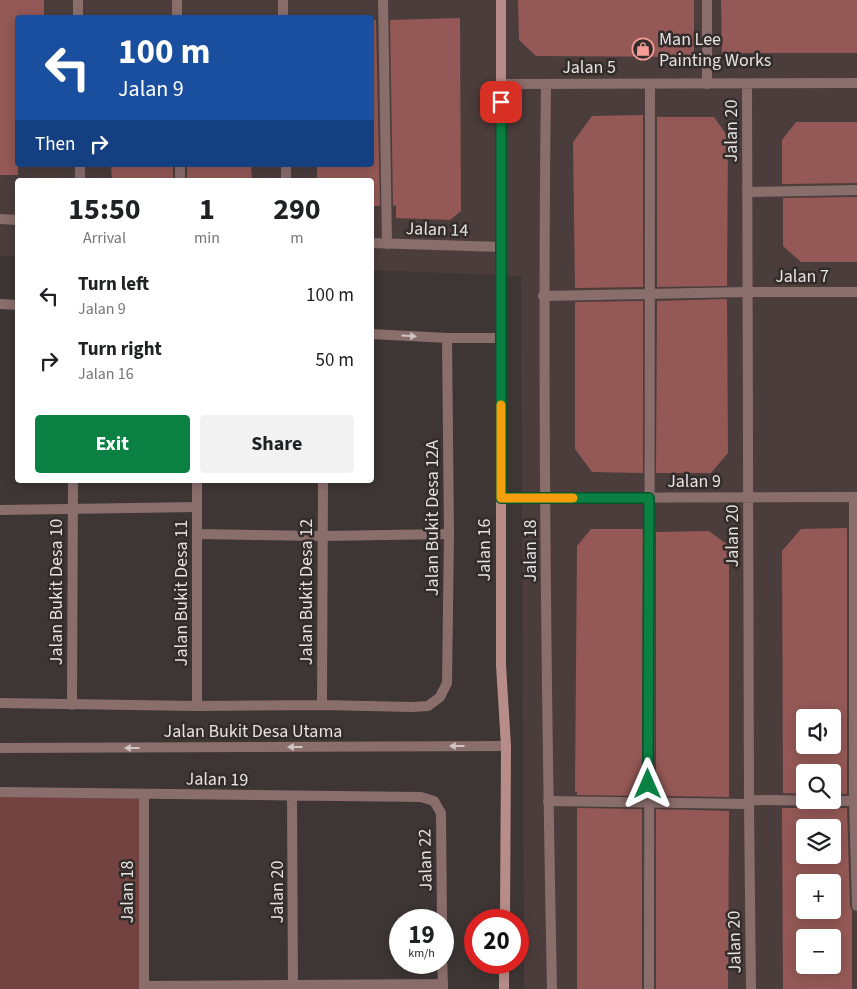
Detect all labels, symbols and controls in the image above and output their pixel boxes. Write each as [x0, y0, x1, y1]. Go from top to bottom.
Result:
text: 100 m [118, 27, 210, 77]
place label: Man Lee Painting Works [659, 27, 771, 73]
icon: left [35, 35, 100, 100]
shop icon: Man Lee Painting Works [631, 37, 655, 61]
street label: Jalan 5 [562, 55, 616, 80]
text: Jalan 9 [118, 73, 184, 105]
pin [480, 81, 522, 123]
icon: arrive [487, 88, 515, 116]
street label: Jalan 20 [719, 100, 744, 162]
icon: right [85, 130, 113, 158]
text: Then [35, 131, 75, 158]
text: 15:50 [68, 188, 141, 231]
text: 1 [199, 188, 215, 231]
text: 290 [273, 188, 321, 231]
street label: Jalan 14 [405, 216, 469, 243]
text: Arrival [83, 227, 126, 249]
text: min [194, 227, 220, 249]
text: m [290, 227, 304, 249]
street label: Jalan 7 [775, 264, 829, 289]
text: Turn left [78, 271, 149, 298]
icon: left [35, 282, 63, 310]
text: 100 m [306, 282, 354, 309]
text: Jalan 9 [78, 298, 126, 320]
one-way arrow [401, 333, 417, 341]
text: Turn right [78, 336, 162, 363]
icon: right [35, 347, 63, 375]
text: 50 m [316, 347, 354, 374]
text: Jalan 16 [78, 363, 134, 385]
button: Exit [35, 415, 190, 473]
button: Share [200, 415, 354, 473]
street label: Jalan Bukit Desa 12A [420, 440, 445, 596]
street label: Jalan 9 [667, 469, 721, 494]
street label: Jalan 20 [720, 505, 745, 567]
street label: Jalan Bukit Desa 10 [44, 519, 69, 665]
street label: Jalan Bukit Desa 12 [294, 519, 319, 665]
street label: Jalan 16 [472, 519, 497, 581]
street label: Jalan Bukit Desa 11 [169, 520, 194, 666]
street label: Jalan 18 [518, 520, 543, 582]
map controls [796, 709, 841, 974]
button: sound [796, 709, 841, 754]
street label: Jalan Bukit Desa Utama [164, 719, 342, 744]
one-way arrow [449, 742, 465, 750]
one-way arrow [286, 743, 302, 751]
one-way arrow [124, 744, 140, 752]
position arrow [621, 757, 673, 809]
button: search [796, 764, 841, 809]
street label: Jalan 19 [185, 766, 249, 793]
button: layers [796, 819, 841, 864]
street label: Jalan 22 [412, 828, 439, 892]
street label: Jalan 18 [115, 861, 140, 923]
street label: Jalan 20 [265, 861, 290, 923]
button: + [796, 874, 841, 919]
speed limit sign: 20 [464, 909, 529, 974]
street label: Jalan 20 [721, 910, 748, 974]
text: 19 [408, 917, 435, 953]
button: − [796, 929, 841, 974]
text: km/h [408, 945, 435, 962]

